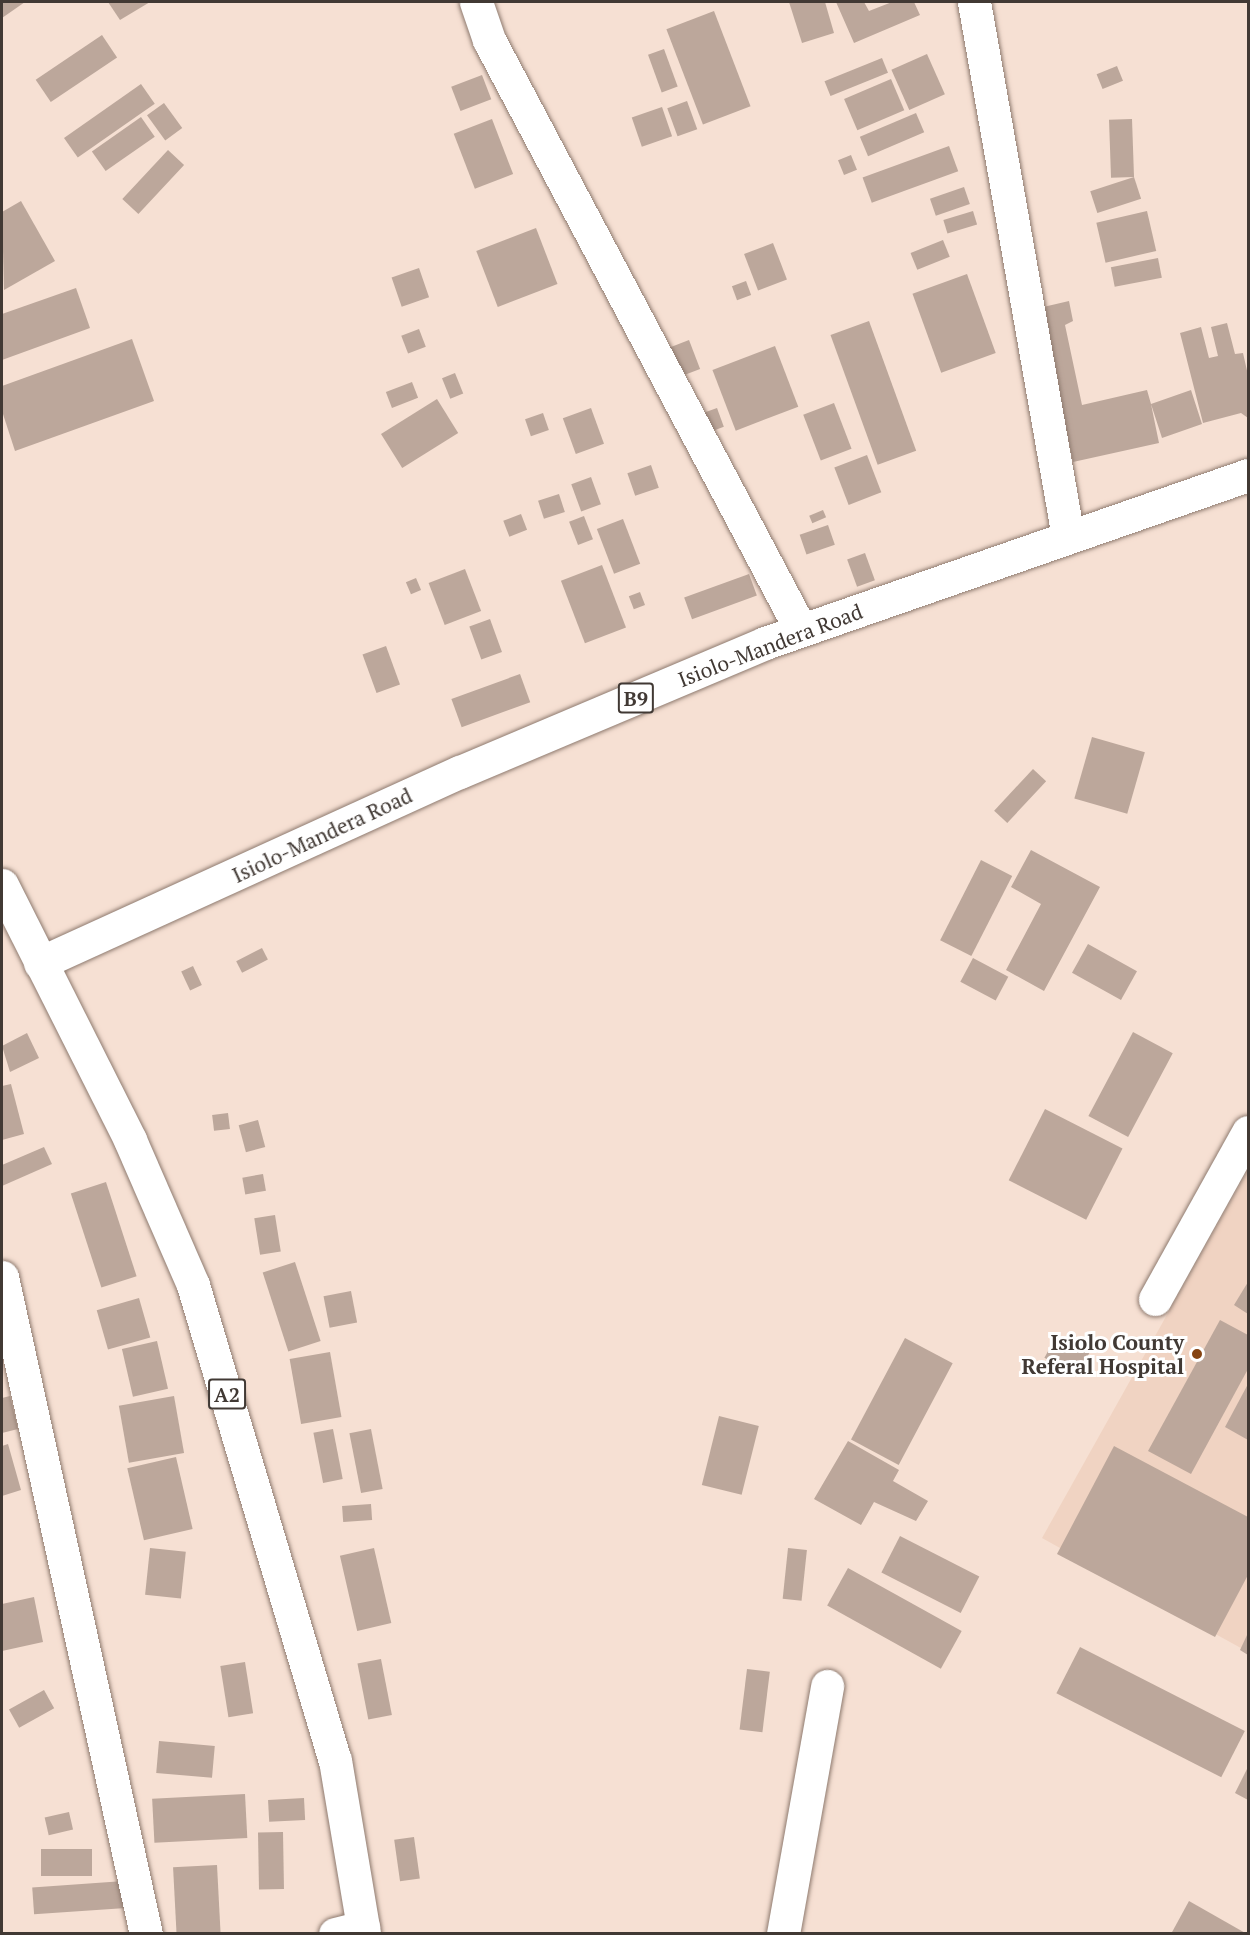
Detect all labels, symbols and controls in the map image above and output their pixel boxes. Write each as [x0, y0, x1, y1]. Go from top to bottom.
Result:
street label: Isiolo-Mandera Road [674, 598, 866, 692]
road number: B9 [616, 681, 656, 715]
street label: Isiolo-Mandera Road [228, 782, 416, 888]
place label: Isiolo County Referal Hospital [1022, 1329, 1184, 1379]
marker: Isiolo County Referal Hospital [1188, 1345, 1206, 1363]
road number: A2 [208, 1377, 246, 1411]

